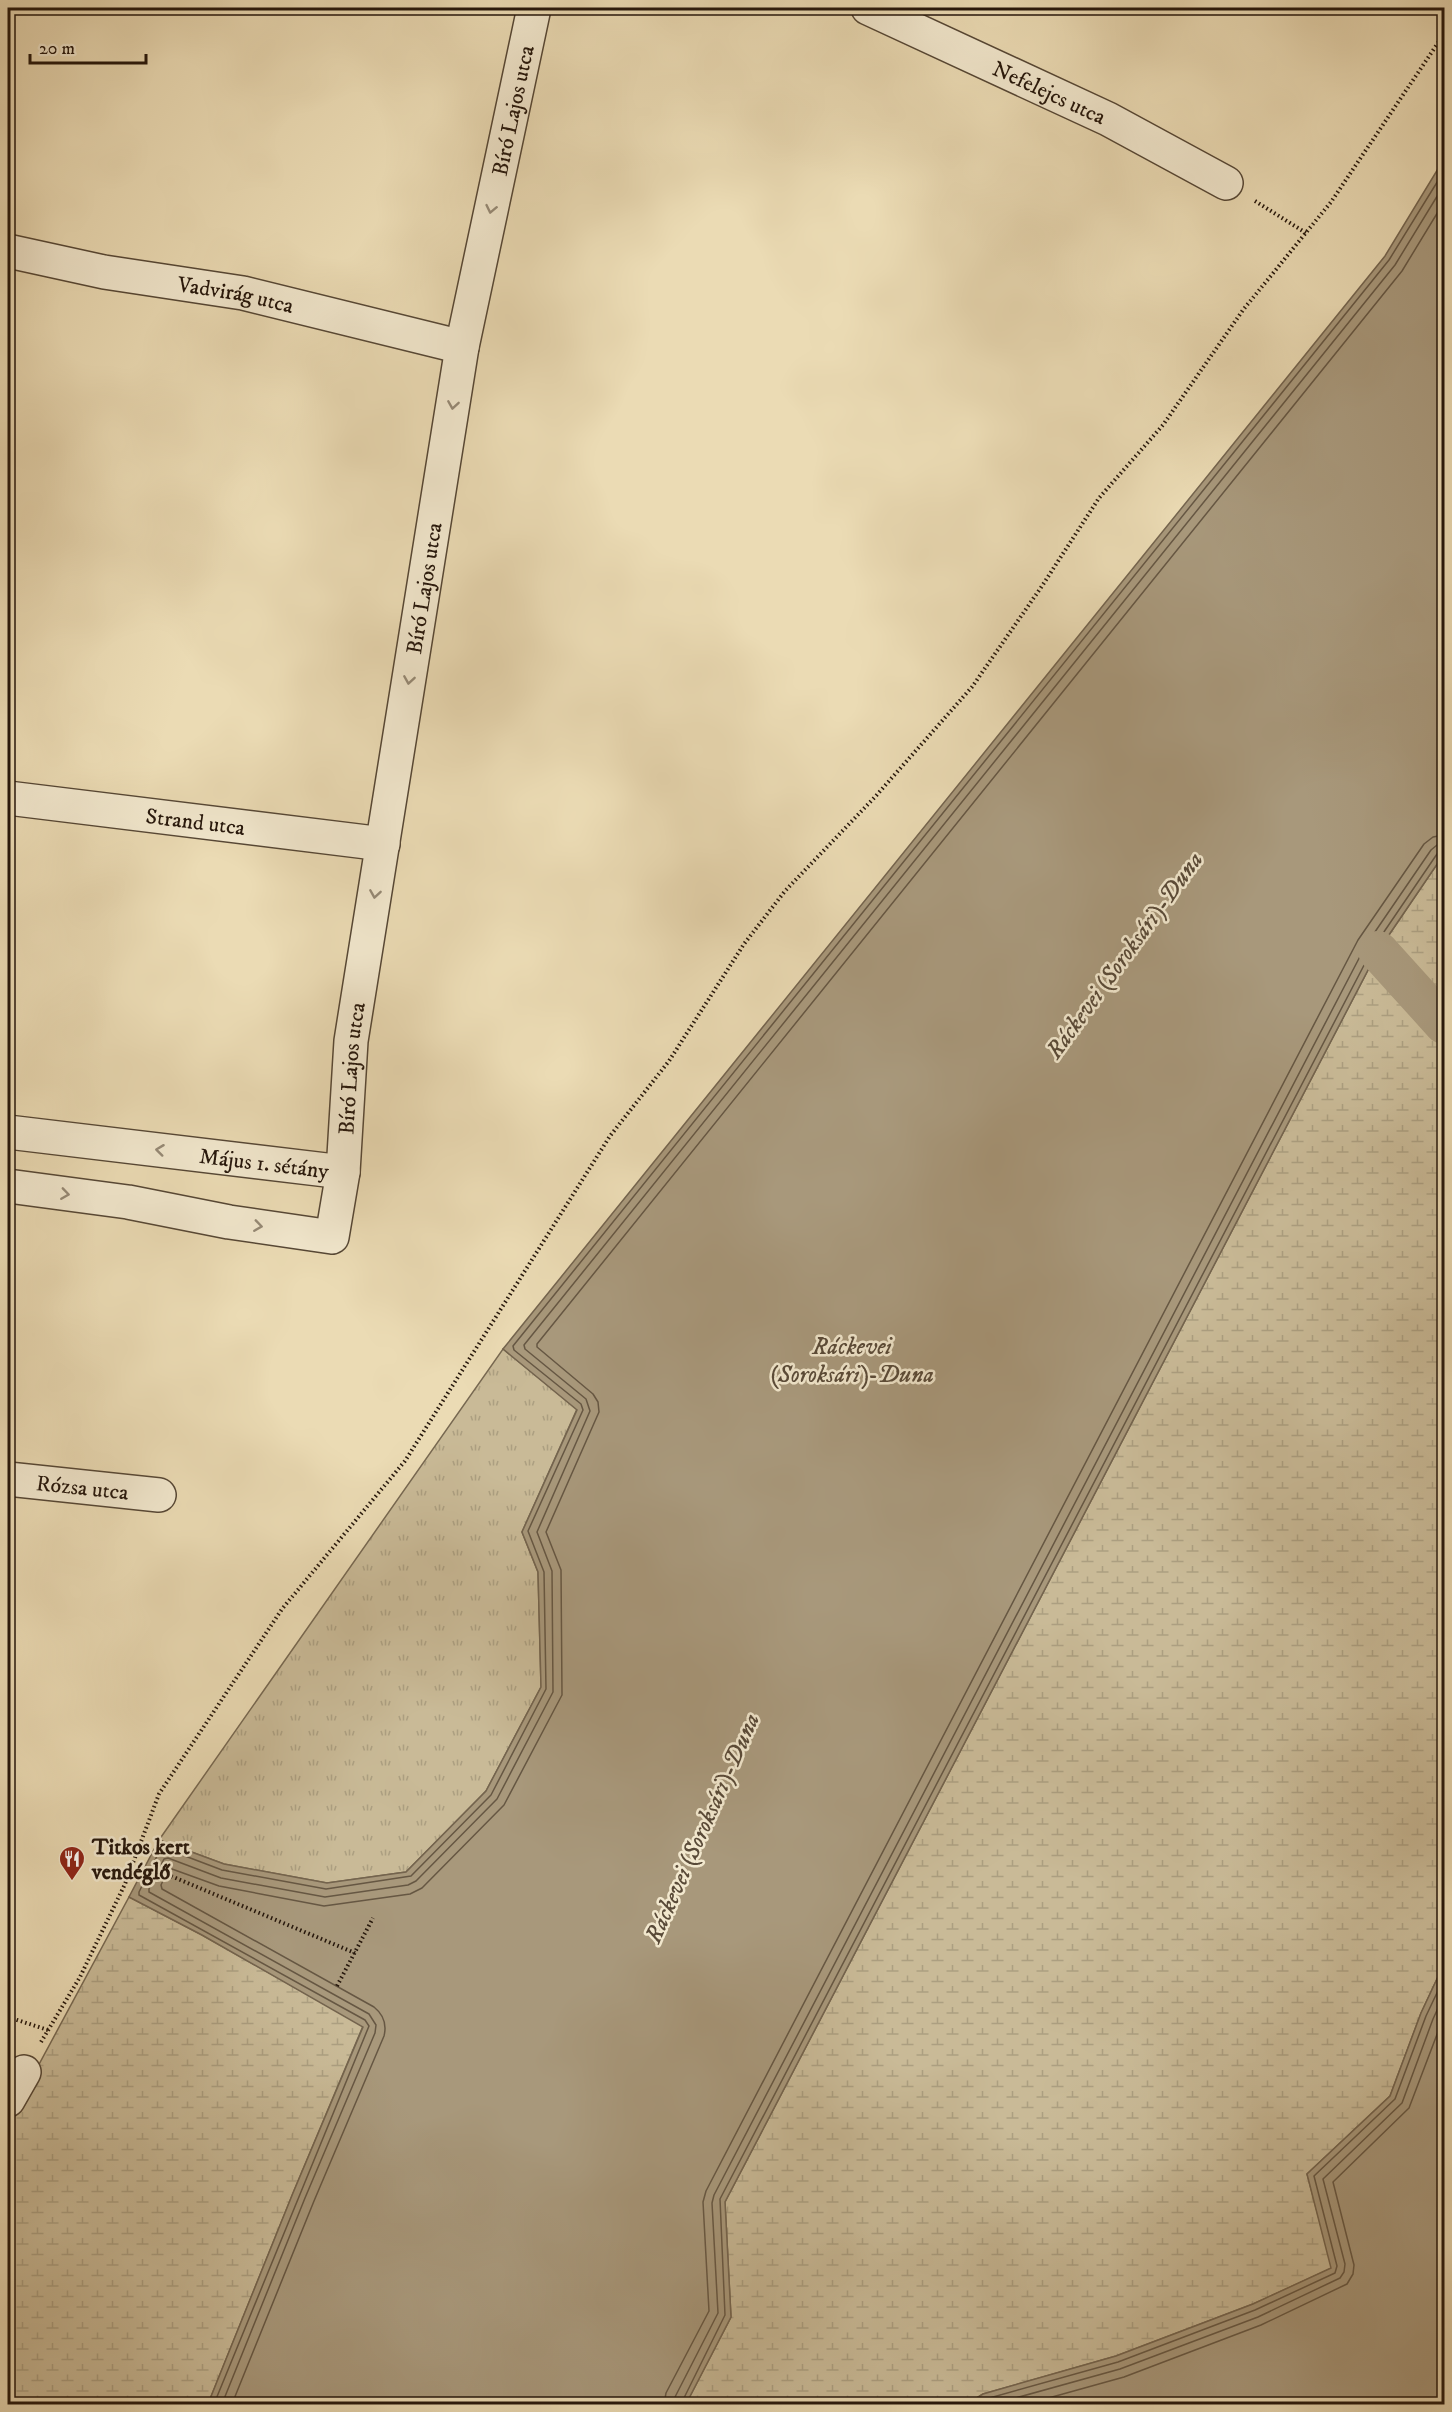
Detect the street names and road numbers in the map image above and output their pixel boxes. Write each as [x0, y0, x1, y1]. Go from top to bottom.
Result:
street label: Bíró Lajos utca [487, 42, 541, 179]
street label: Nefelejcs utca [988, 55, 1110, 131]
street label: Vadvirág utca [175, 271, 297, 320]
street label: Bíró Lajos utca [401, 520, 449, 656]
street label: Strand utca [144, 803, 247, 842]
street label: Bíró Lajos utca [333, 1000, 372, 1135]
street label: Május 1. sétány [198, 1143, 331, 1185]
street label: Rózsa utca [35, 1470, 131, 1507]

